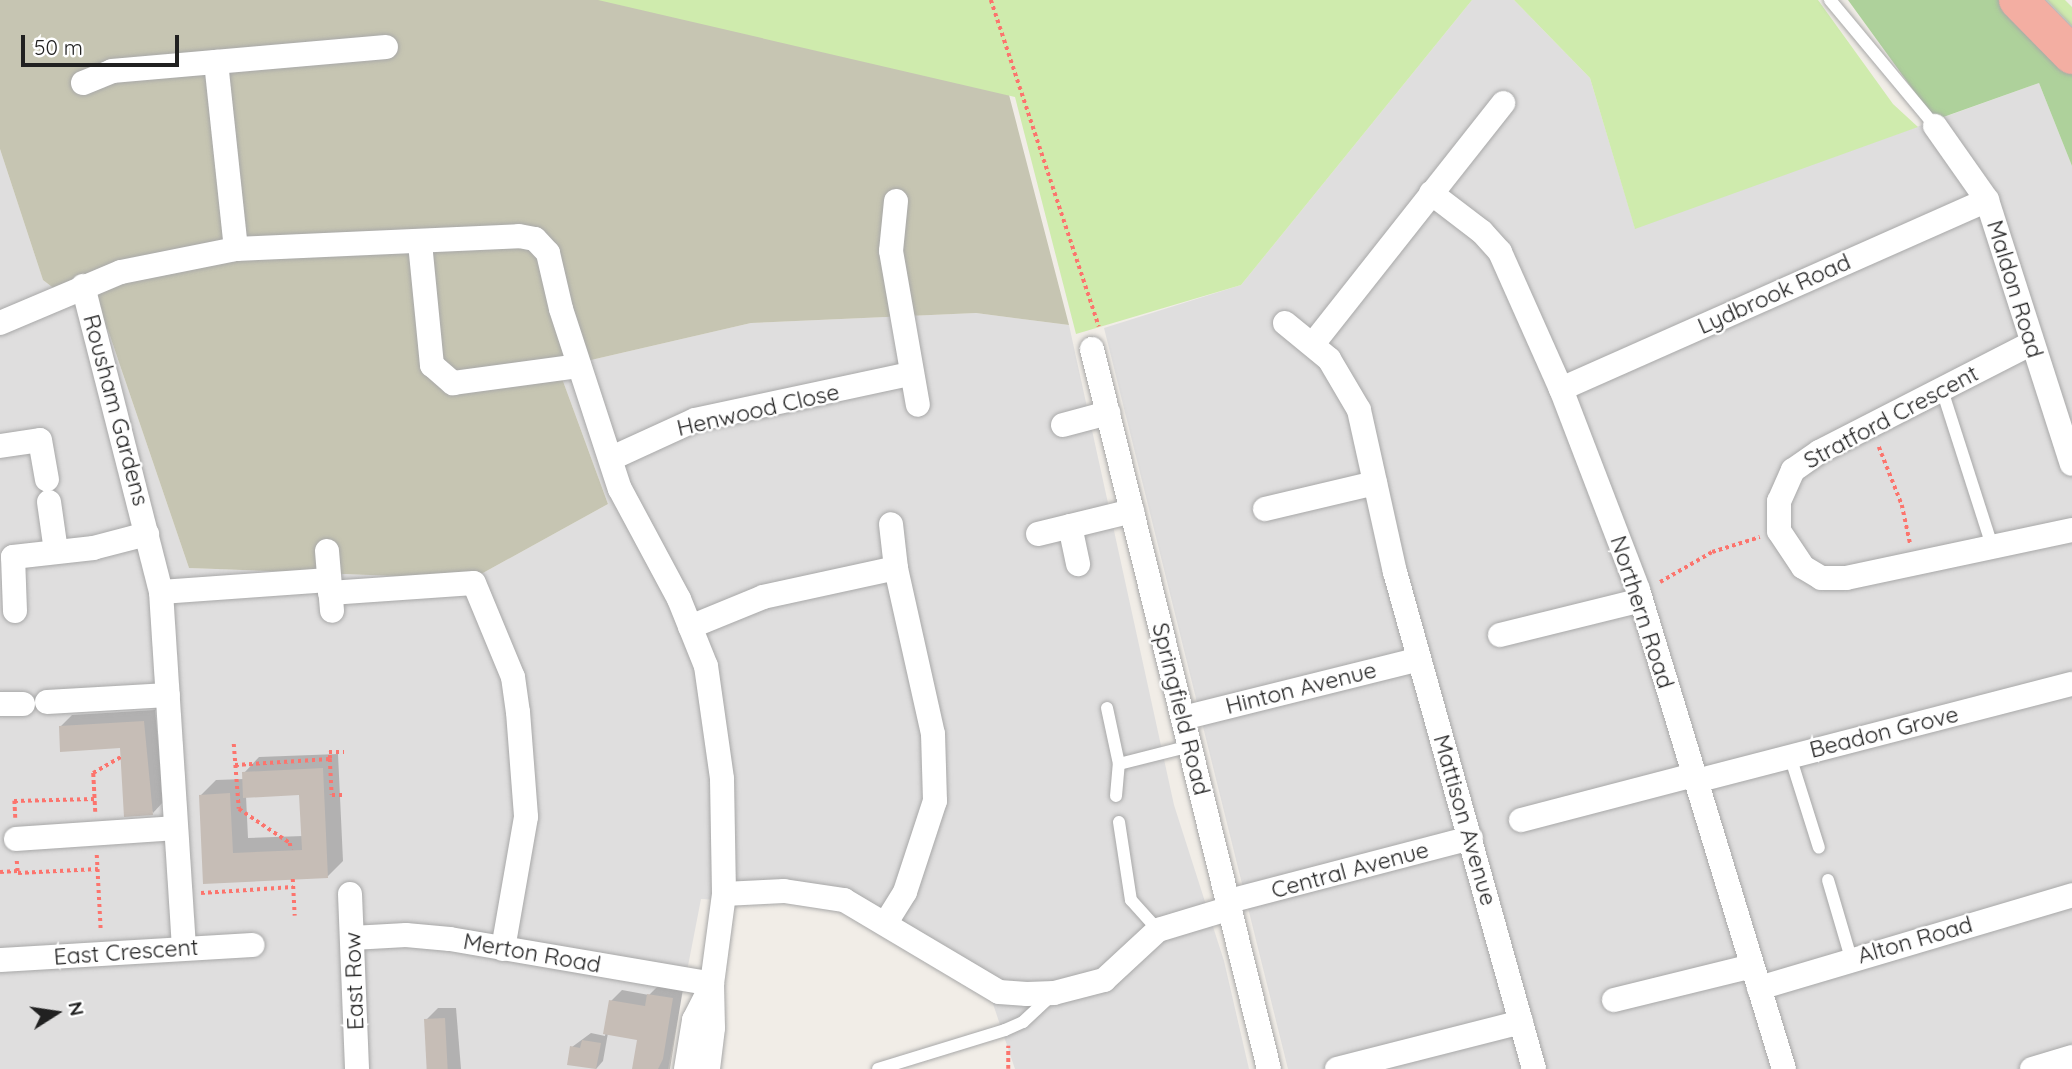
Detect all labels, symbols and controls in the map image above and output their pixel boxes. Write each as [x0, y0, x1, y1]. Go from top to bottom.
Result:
scale bar [24, 21, 182, 65]
text: 50 m [34, 34, 83, 60]
street label: Maldon Road [1981, 217, 2049, 361]
street label: Lydbrook Road [1693, 248, 1855, 340]
street label: Rousham Gardens [77, 311, 155, 509]
street label: Stratford Crescent [1799, 359, 1983, 475]
street label: Henwood Close [674, 378, 842, 442]
street label: Northern Road [1604, 532, 1680, 692]
street label: Springfield Road [1146, 620, 1216, 798]
street label: Hinton Avenue [1223, 656, 1379, 720]
street label: Beadon Grove [1807, 700, 1961, 764]
street label: Mattison Avenue [1427, 731, 1503, 909]
street label: Central Avenue [1268, 836, 1432, 904]
street label: Alton Road [1854, 910, 1976, 970]
street label: Merton Road [461, 927, 603, 979]
street label: East Row [338, 931, 370, 1031]
street label: East Crescent [53, 933, 199, 971]
north arrow [21, 978, 91, 1048]
text: N [63, 999, 90, 1018]

